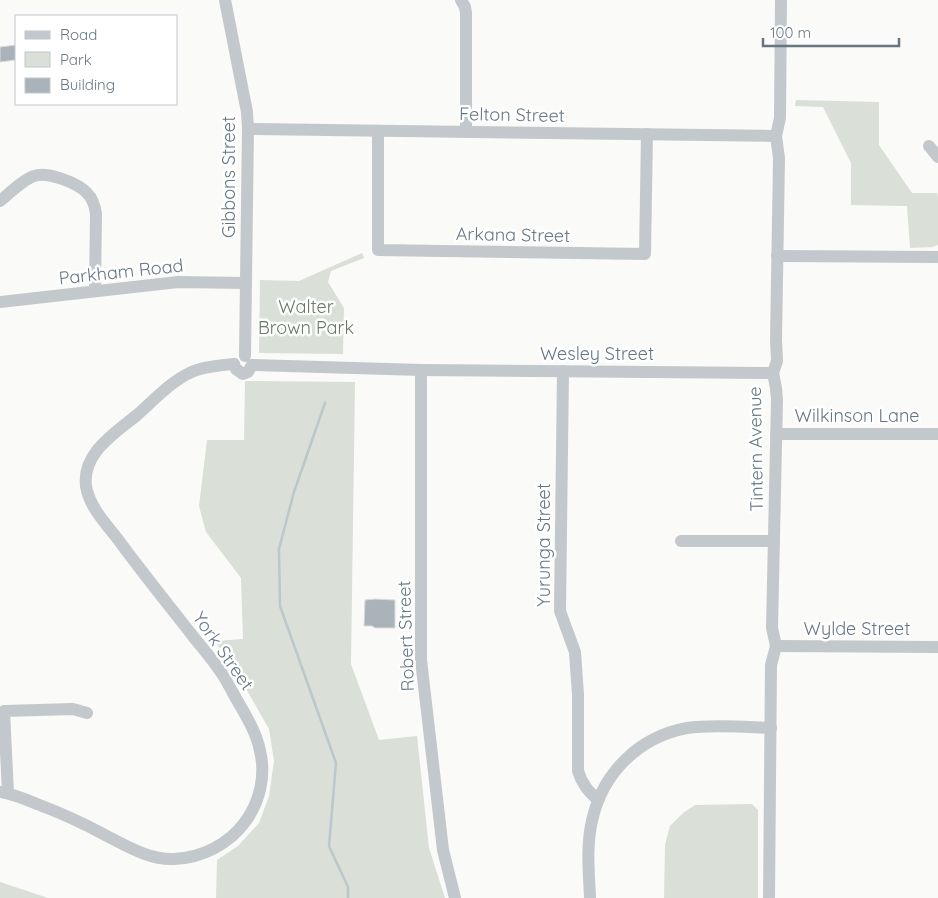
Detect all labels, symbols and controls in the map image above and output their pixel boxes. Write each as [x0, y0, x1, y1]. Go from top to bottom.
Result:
legend [15, 15, 178, 105]
scale bar [763, 15, 899, 47]
text: 100 m [770, 23, 811, 42]
text: Road [60, 25, 97, 44]
text: Park [60, 50, 92, 69]
text: Building [60, 75, 115, 94]
street label: Felton Street [459, 102, 565, 127]
street label: Gibbons Street [217, 116, 240, 238]
street label: Arkana Street [456, 222, 570, 247]
street label: Parkham Road [58, 254, 184, 289]
park label: Walter Brown Park [258, 295, 354, 339]
street label: Wesley Street [540, 342, 654, 365]
street label: Tintern Avenue [743, 386, 768, 512]
street label: Wilkinson Lane [795, 404, 919, 427]
street label: Yurunga Street [532, 483, 555, 607]
street label: Robert Street [392, 580, 419, 692]
street label: York Street [188, 607, 259, 695]
street label: Wylde Street [804, 617, 910, 640]

